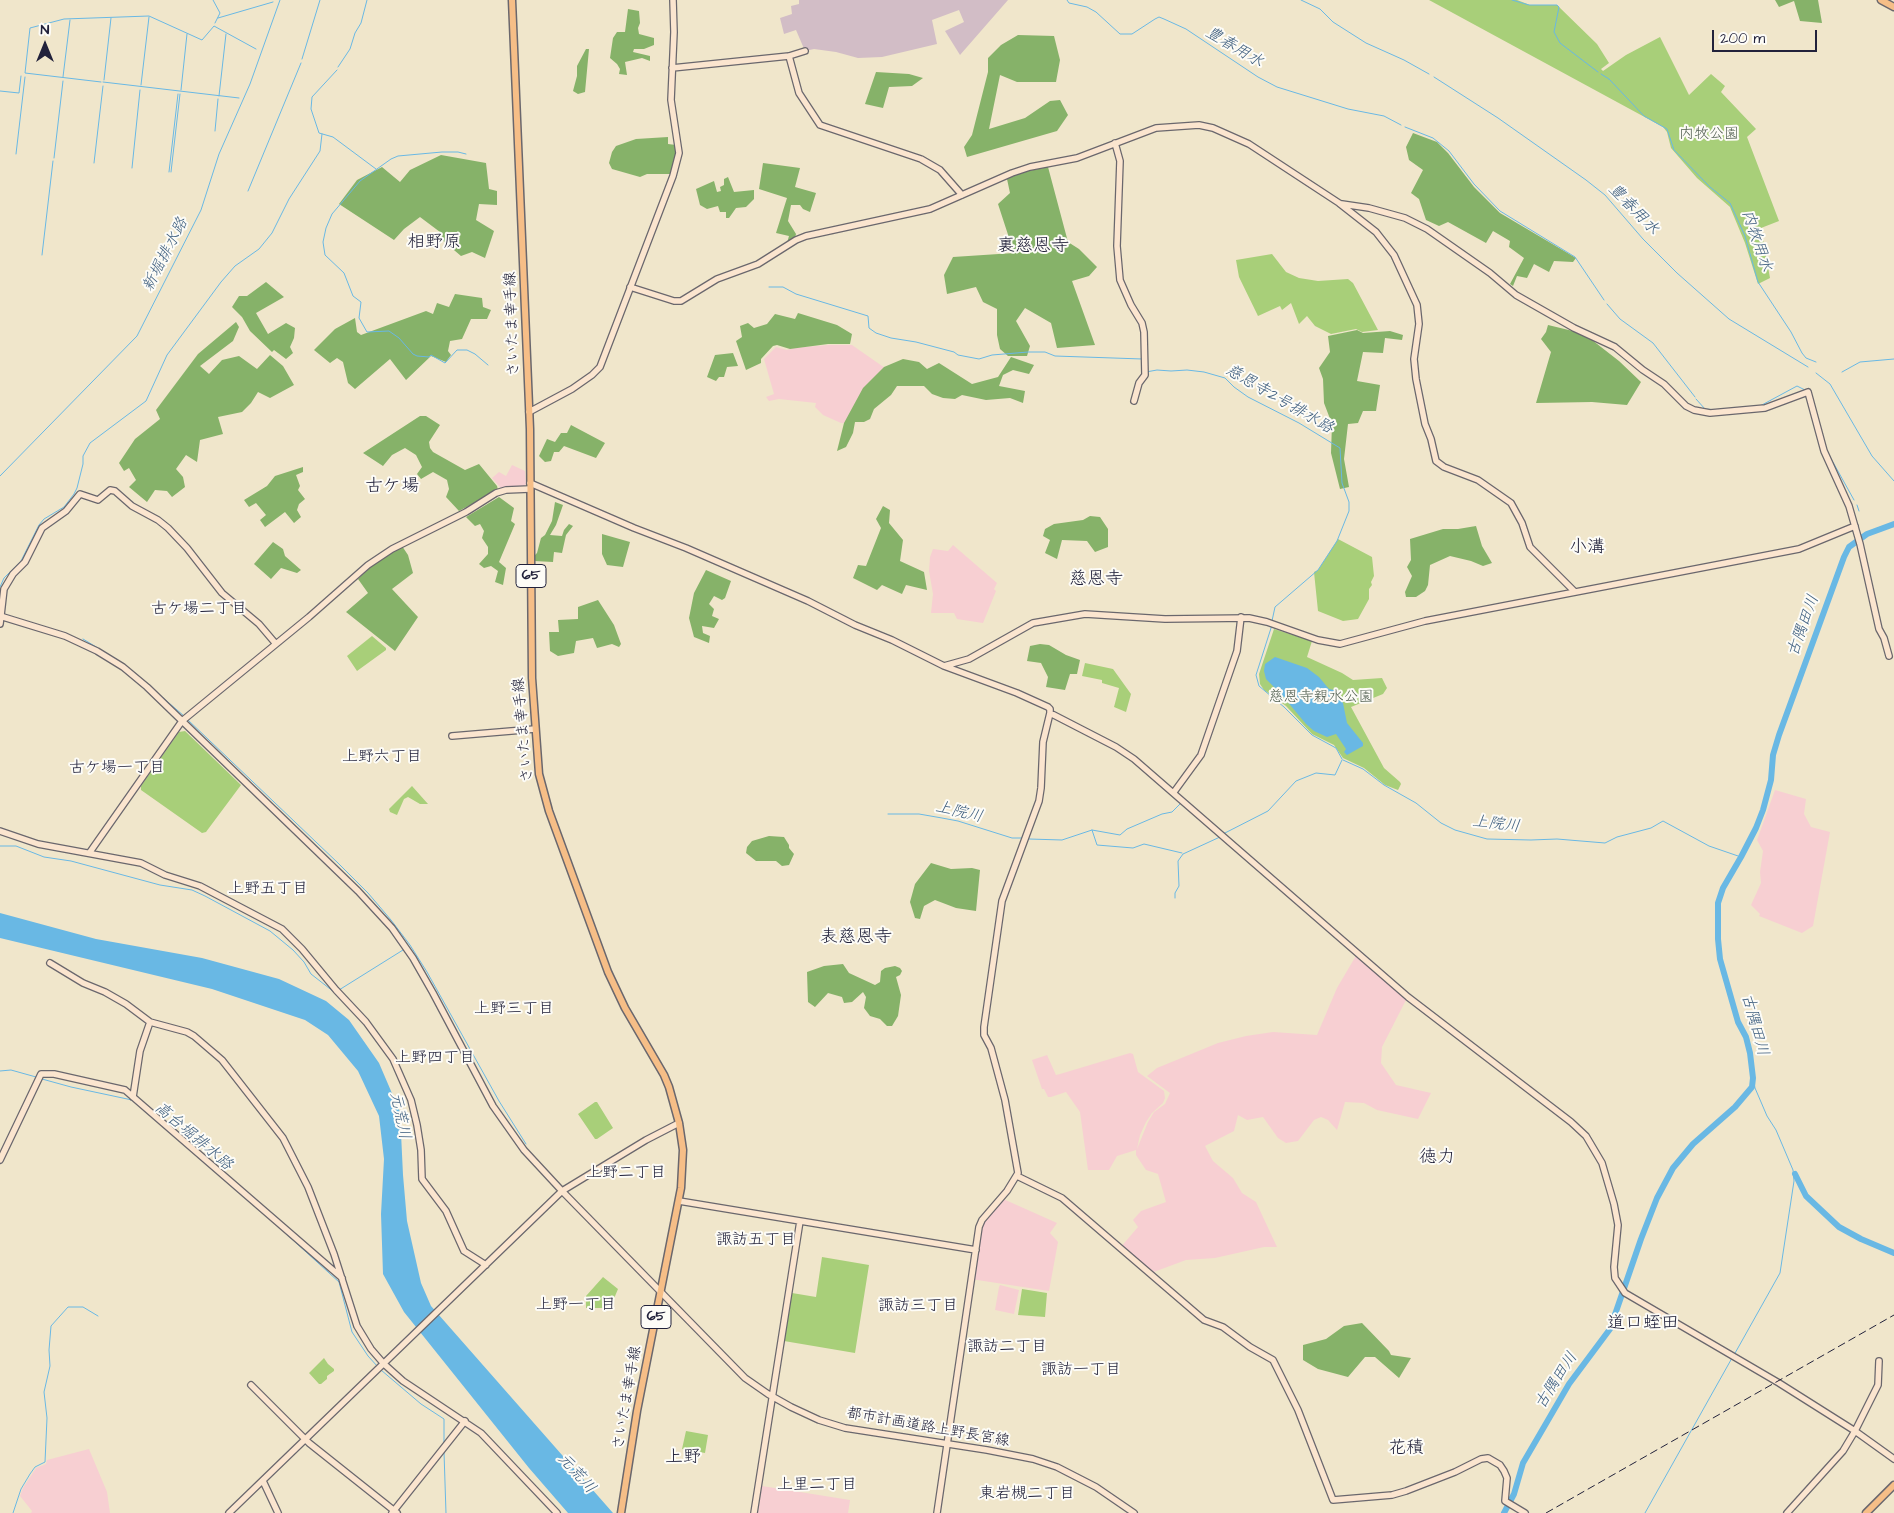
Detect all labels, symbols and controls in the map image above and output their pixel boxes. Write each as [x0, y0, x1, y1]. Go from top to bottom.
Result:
north arrow [20, 20, 70, 70]
text: N [41, 20, 49, 40]
scale bar [1714, 20, 1819, 52]
water label: 豊春用水 [1202, 23, 1266, 73]
text: 200 m [1720, 28, 1765, 49]
park label: 内牧公園 [1679, 126, 1739, 144]
water label: 豊春用水 [1604, 180, 1662, 240]
water label: 内牧用水 [1737, 208, 1775, 274]
water label: 新堀排水路 [139, 215, 193, 295]
district label: 相野原 [407, 232, 461, 254]
district label: 裏慈恩寺 [997, 236, 1069, 258]
street label: さいたま幸手線 [502, 271, 524, 377]
water label: 慈恩寺2号排水路 [1222, 361, 1336, 439]
district label: 古ケ場 [365, 476, 419, 498]
district label: 小溝 [1569, 537, 1605, 559]
road number: 65 [516, 564, 546, 588]
district label: 慈恩寺 [1069, 569, 1123, 591]
water label: 古隅田川 [1784, 593, 1824, 659]
district label: 古ケ場二丁目 [151, 600, 247, 620]
street label: さいたま幸手線 [510, 677, 538, 783]
park label: 慈恩寺親水公園 [1269, 689, 1373, 707]
district label: 上野六丁目 [342, 748, 422, 768]
district label: 古ケ場一丁目 [69, 759, 165, 779]
water label: 上院川 [933, 798, 985, 828]
water label: 上院川 [1471, 813, 1521, 837]
district label: 上野五丁目 [228, 880, 308, 900]
district label: 表慈恩寺 [820, 927, 892, 949]
water label: 古隅田川 [1736, 992, 1772, 1058]
district label: 上野三丁目 [474, 1000, 554, 1020]
district label: 上野四丁目 [395, 1049, 475, 1069]
water label: 元荒川 [385, 1091, 413, 1141]
water label: 高台堀排水路 [150, 1099, 236, 1175]
district label: 徳力 [1419, 1147, 1455, 1169]
district label: 上野二丁目 [586, 1164, 666, 1184]
district label: 諏訪五丁目 [716, 1231, 796, 1251]
district label: 上野一丁目 [536, 1296, 616, 1316]
district label: 諏訪三丁目 [878, 1297, 958, 1317]
road number: 65 [641, 1305, 671, 1328]
district label: 道口蛭田 [1607, 1313, 1679, 1335]
district label: 諏訪二丁目 [967, 1338, 1047, 1358]
street label: さいたま幸手線 [610, 1345, 646, 1451]
water label: 古隅田川 [1532, 1349, 1582, 1413]
district label: 諏訪一丁目 [1041, 1361, 1121, 1381]
street label: 都市計画道路上野長宮線 [845, 1405, 1011, 1451]
district label: 花積 [1388, 1438, 1424, 1460]
district label: 上野 [665, 1447, 701, 1469]
water label: 元荒川 [553, 1450, 599, 1498]
district label: 上里二丁目 [777, 1476, 857, 1496]
district label: 東岩槻二丁目 [979, 1485, 1075, 1505]

